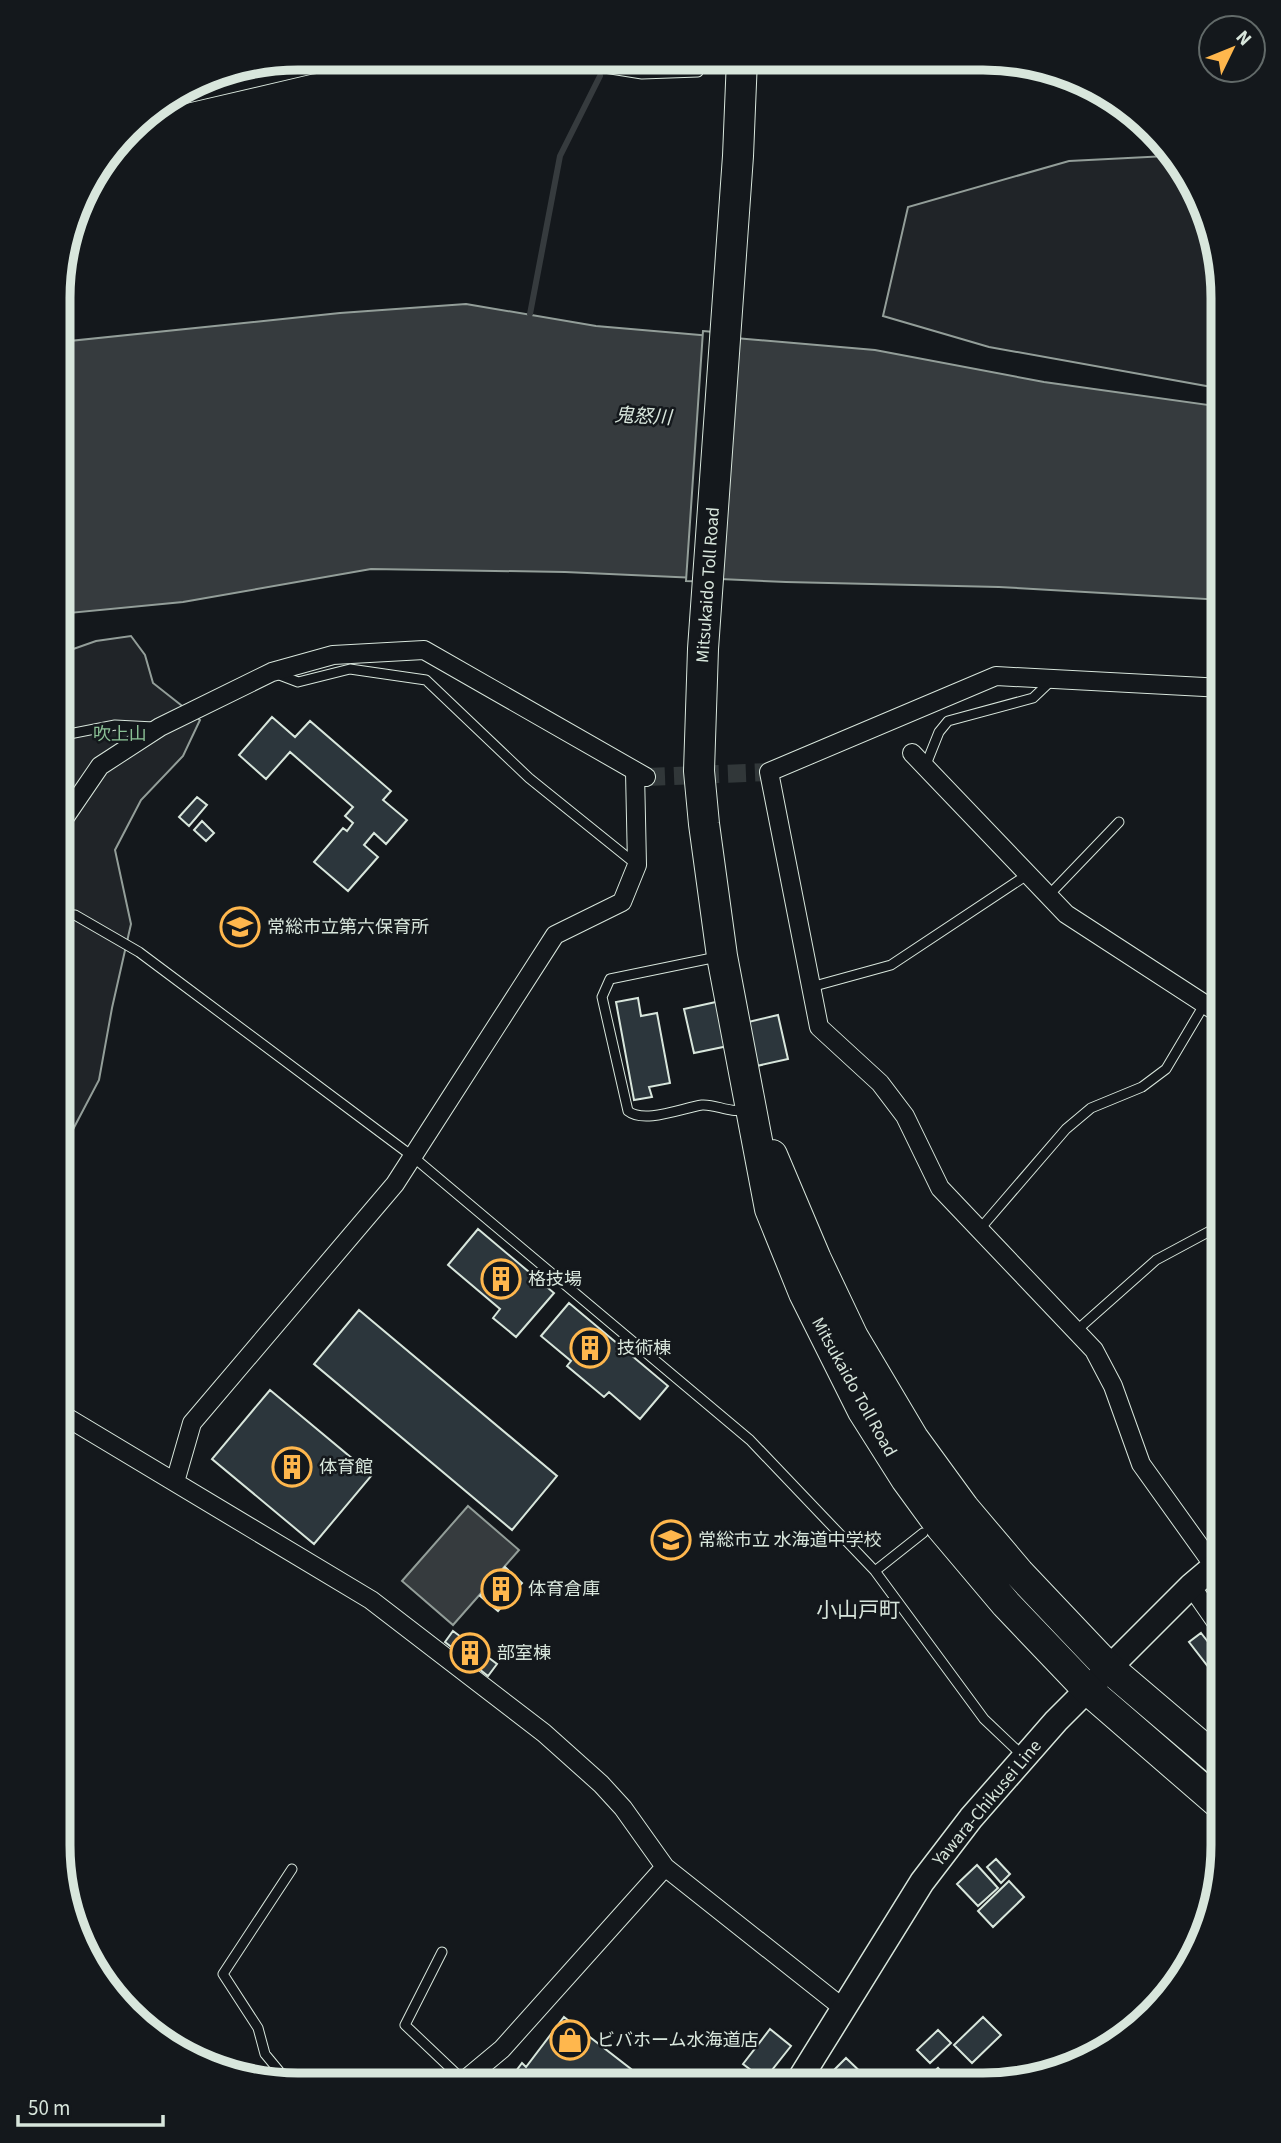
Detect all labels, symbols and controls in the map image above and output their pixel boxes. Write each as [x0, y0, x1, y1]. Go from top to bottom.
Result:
north arrow [1197, 14, 1267, 84]
text: N [1229, 25, 1258, 52]
water label: 鬼怒川 [614, 402, 674, 432]
street label: Mitsukaido Toll Road [690, 506, 726, 664]
park label: 吹上山 [93, 722, 147, 747]
school or university icon: 常総市立第六保育所 [219, 906, 261, 948]
place label: 常総市立第六保育所 [267, 915, 429, 940]
building icon: 格技場 [480, 1258, 522, 1300]
place label: 格技場 [528, 1267, 582, 1292]
street label: Mitsukaido Toll Road [805, 1313, 903, 1461]
building icon: 技術棟 [569, 1327, 611, 1369]
place label: 技術棟 [617, 1336, 671, 1361]
building icon: 体育館 [271, 1446, 313, 1488]
place label: 体育館 [319, 1455, 373, 1480]
school or university icon: 常総市立 水海道中学校 [650, 1519, 692, 1561]
place label: 常総市立 水海道中学校 [698, 1528, 882, 1553]
building icon: 体育倉庫 [480, 1568, 522, 1610]
place label: 体育倉庫 [528, 1577, 600, 1602]
district label: 小山戸町 [816, 1595, 900, 1625]
building icon: 部室棟 [449, 1632, 491, 1674]
place label: 部室棟 [497, 1641, 551, 1666]
street label: Yawara-Chikusei Line [926, 1734, 1047, 1872]
shop icon: ビバホーム水海道店 [549, 2019, 591, 2061]
place label: ビバホーム水海道店 [597, 2028, 758, 2053]
scale bar [18, 2084, 163, 2128]
text: 50 m [28, 2093, 70, 2123]

